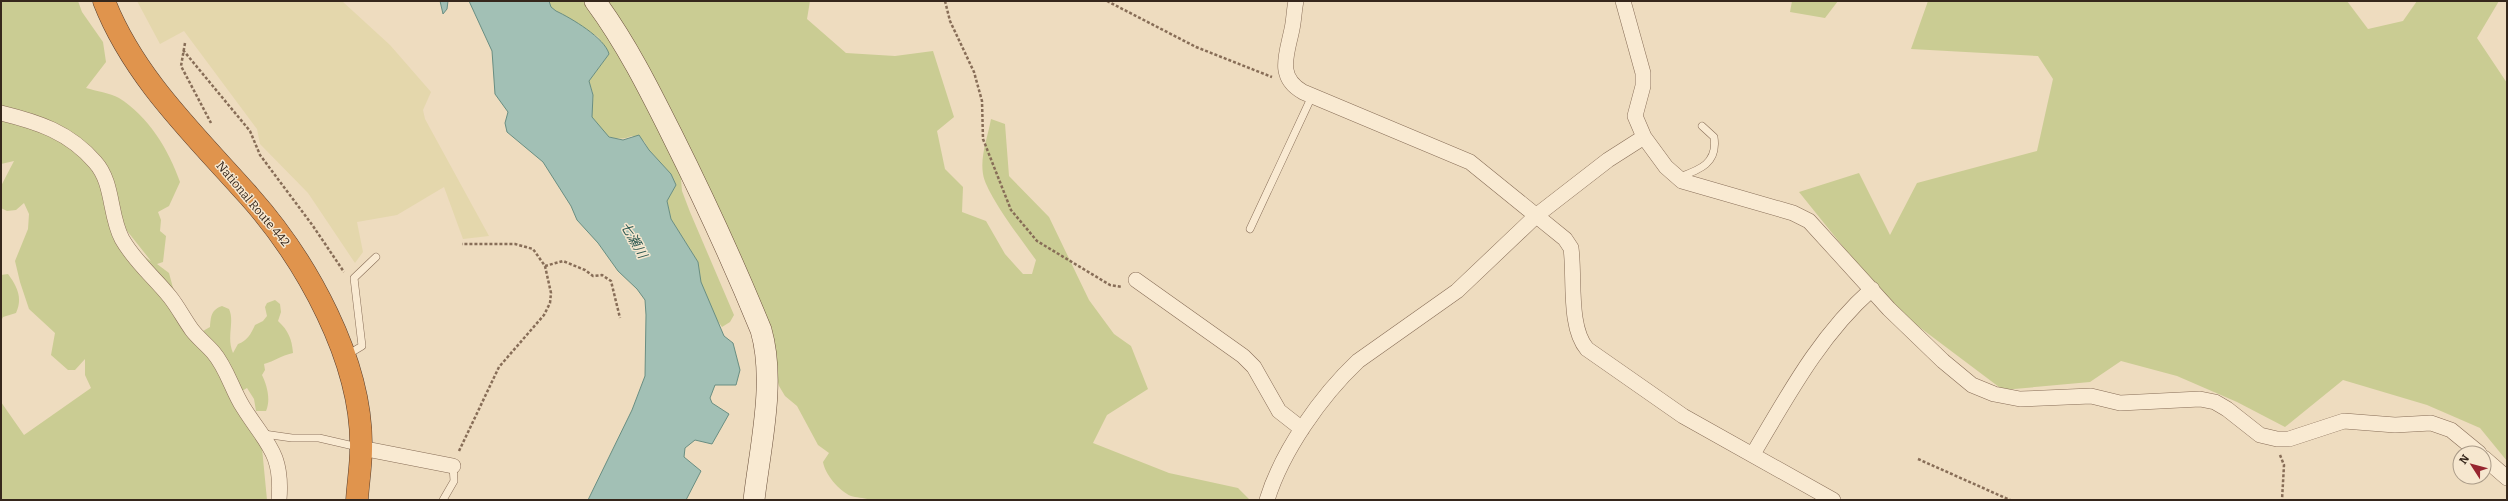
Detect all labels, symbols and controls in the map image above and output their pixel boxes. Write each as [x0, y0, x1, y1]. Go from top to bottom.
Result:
street label: National Route 442 [213, 159, 293, 249]
water label: 七瀬川 [618, 219, 651, 262]
north arrow [2452, 445, 2492, 485]
text: N [2457, 452, 2472, 467]

